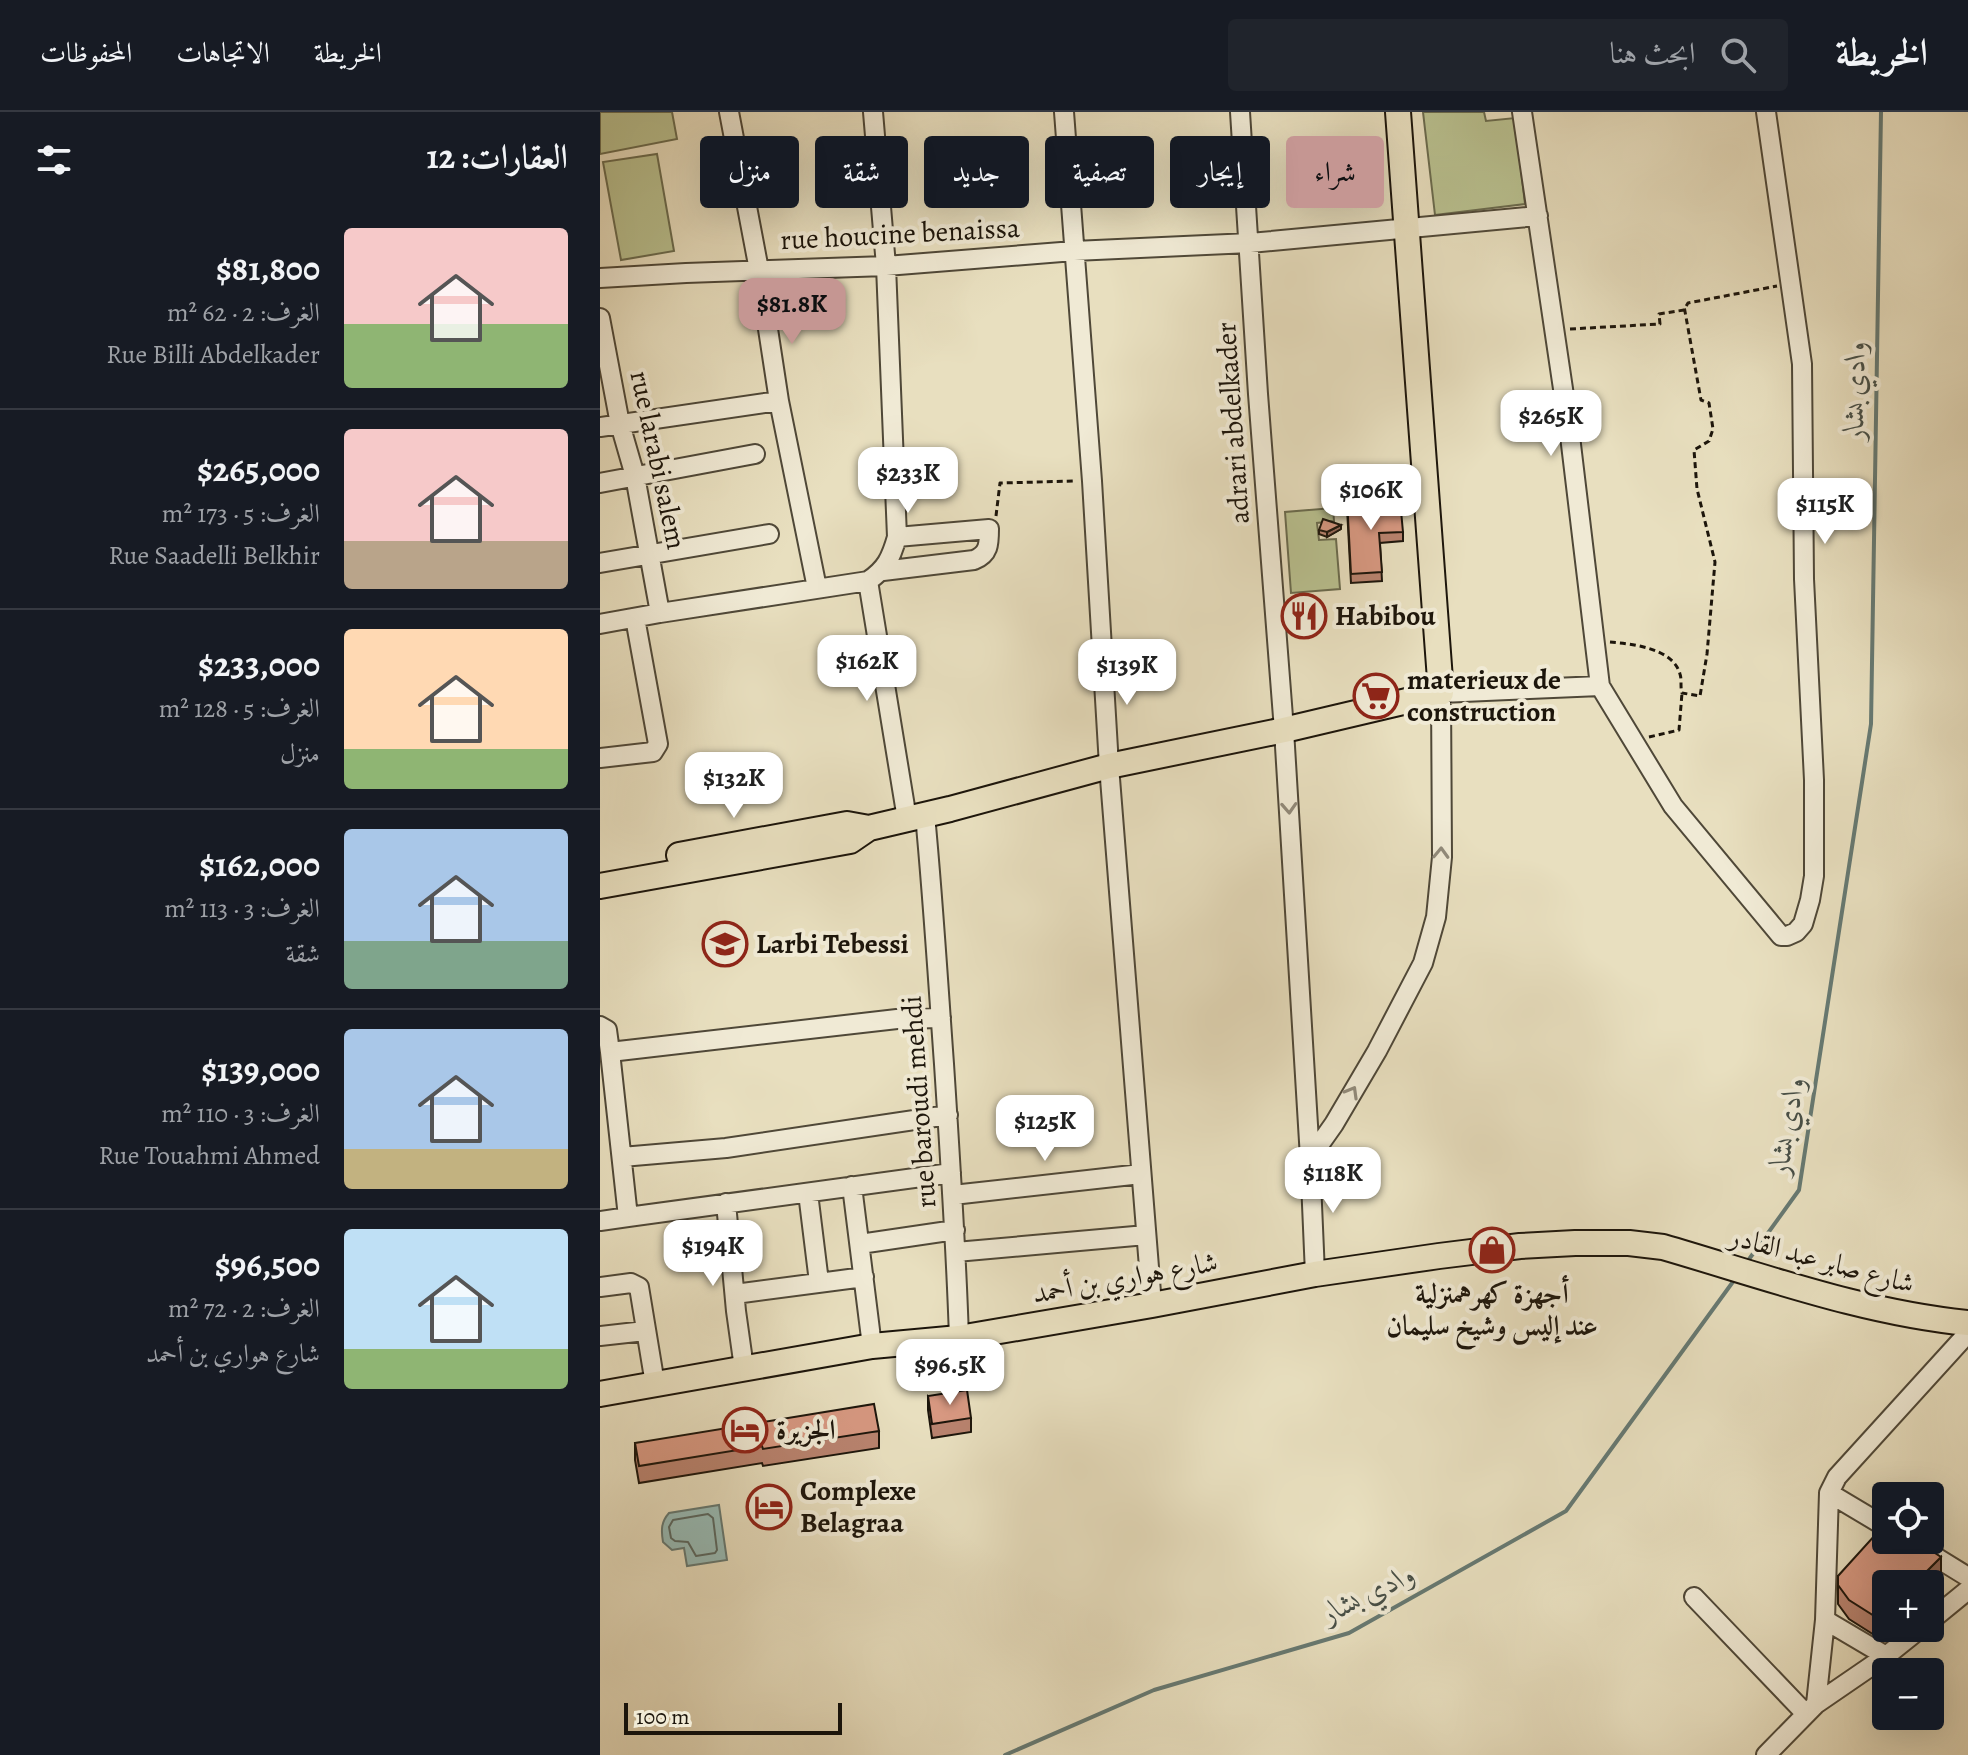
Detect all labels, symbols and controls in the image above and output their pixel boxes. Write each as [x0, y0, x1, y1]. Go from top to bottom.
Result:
search box [1228, 19, 1788, 91]
text: الخريطة [1836, 26, 1928, 78]
text: ابحث هنا [1610, 33, 1696, 73]
icon: search [1716, 33, 1760, 77]
text: المحفوظات [40, 34, 132, 72]
text: الاتجاهات [176, 34, 270, 72]
text: الخريطة [314, 34, 382, 72]
text: العقارات: 12 [427, 133, 568, 180]
chip: منزل [700, 136, 799, 208]
chip: شقة [815, 136, 908, 208]
chip: جديد [924, 136, 1029, 208]
chip: تصفية [1045, 136, 1154, 208]
chip: إيجار [1170, 136, 1270, 208]
chip: شراء [1286, 136, 1384, 208]
icon: filters [32, 138, 76, 182]
street label: rue houcine benaissa [779, 209, 1021, 259]
text: $81,800 [216, 245, 320, 292]
icon: home [408, 260, 504, 356]
pin: $81.8K [727, 278, 857, 346]
text: $81.8K [757, 286, 827, 321]
text: الغرف: 2 · 62 m² [167, 295, 320, 330]
street label: adrari abdelkader [1207, 321, 1259, 525]
text: Rue Billi Abdelkader [106, 337, 320, 372]
water label: وادي بشار [1833, 341, 1879, 443]
street label: rue larabi salem [620, 367, 696, 553]
pin: $265K [1495, 390, 1607, 458]
text: $265K [1518, 398, 1584, 433]
text: $265,000 [197, 446, 320, 493]
pin: $233K [852, 447, 964, 515]
text: $233K [876, 455, 940, 490]
icon: home [408, 461, 504, 557]
pin: $106K [1315, 464, 1427, 532]
text: $106K [1339, 472, 1403, 507]
pin: $115K [1769, 478, 1881, 546]
text: $115K [1796, 486, 1854, 521]
text: الغرف: 5 · 173 m² [162, 496, 320, 531]
text: Rue Saadelli Belkhir [108, 538, 320, 573]
restaurant icon: Habibou [1280, 592, 1328, 640]
place label: Habibou [1335, 597, 1436, 635]
pin: $162K [811, 635, 923, 703]
pin: $139K [1071, 639, 1183, 707]
text: $233,000 [198, 641, 320, 688]
text: $162K [835, 643, 899, 678]
text: $139K [1096, 647, 1158, 682]
icon: home [408, 661, 504, 757]
place label: materieux de construction [1407, 661, 1561, 731]
supermarket icon: materieux de construction [1352, 672, 1400, 720]
text: الغرف: 5 · 128 m² [159, 691, 320, 726]
text: منزل [280, 736, 320, 771]
pin: $132K [678, 752, 790, 820]
text: $132K [703, 760, 765, 795]
one-way arrow [1280, 802, 1297, 815]
text: $162,000 [199, 841, 320, 888]
one-way arrow [1433, 846, 1450, 859]
icon: home [408, 861, 504, 957]
text: الغرف: 3 · 113 m² [164, 891, 320, 926]
school or university icon: Larbi Tebessi [701, 920, 749, 968]
place label: Larbi Tebessi [756, 925, 909, 963]
text: شقة [286, 936, 320, 971]
street label: rue baroudi mehdi [893, 994, 945, 1210]
text: $139,000 [201, 1046, 320, 1093]
icon: home [408, 1061, 504, 1157]
water label: وادي بشار [1757, 1073, 1818, 1181]
one-way arrow [1342, 1087, 1358, 1101]
pin: $125K [989, 1095, 1101, 1163]
text: الغرف: 3 · 110 m² [161, 1096, 320, 1131]
text: $125K [1014, 1103, 1076, 1138]
text: Rue Touahmi Ahmed [98, 1138, 320, 1173]
pin: $118K [1277, 1147, 1389, 1215]
text: $118K [1303, 1155, 1363, 1190]
street label: شارع صابر عبد القادر [1722, 1216, 1918, 1307]
pin: $194K [657, 1220, 769, 1288]
shop icon: أجهزة كهرهمنزلية عند إليس وشيخ سليمان [1468, 1226, 1516, 1274]
text: $194K [682, 1228, 744, 1263]
text: $96,500 [215, 1241, 320, 1288]
street label: شارع هواري بن أحمد [1029, 1242, 1221, 1317]
icon: home [408, 1261, 504, 1357]
place label: أجهزة كهرهمنزلية عند إليس وشيخ سليمان [1386, 1274, 1598, 1351]
text: الغرف: 2 · 72 m² [168, 1291, 320, 1326]
text: شارع هواري بن أحمد [146, 1336, 320, 1371]
pin: $96.5K [885, 1339, 1015, 1407]
text: $96.5K [914, 1347, 986, 1382]
hotel icon: الجزيرة [721, 1406, 769, 1454]
place label: الجزيرة [776, 1411, 836, 1449]
place label: Complexe Belagraa [800, 1472, 916, 1542]
map controls [1872, 1482, 1944, 1730]
button: locate [1872, 1482, 1944, 1554]
hotel icon: Complexe Belagraa [745, 1483, 793, 1531]
water label: وادي بشار [1312, 1553, 1424, 1637]
button: + [1872, 1570, 1944, 1642]
button: − [1872, 1658, 1944, 1730]
scale bar [624, 1699, 842, 1735]
text: 100 m [636, 1702, 690, 1732]

